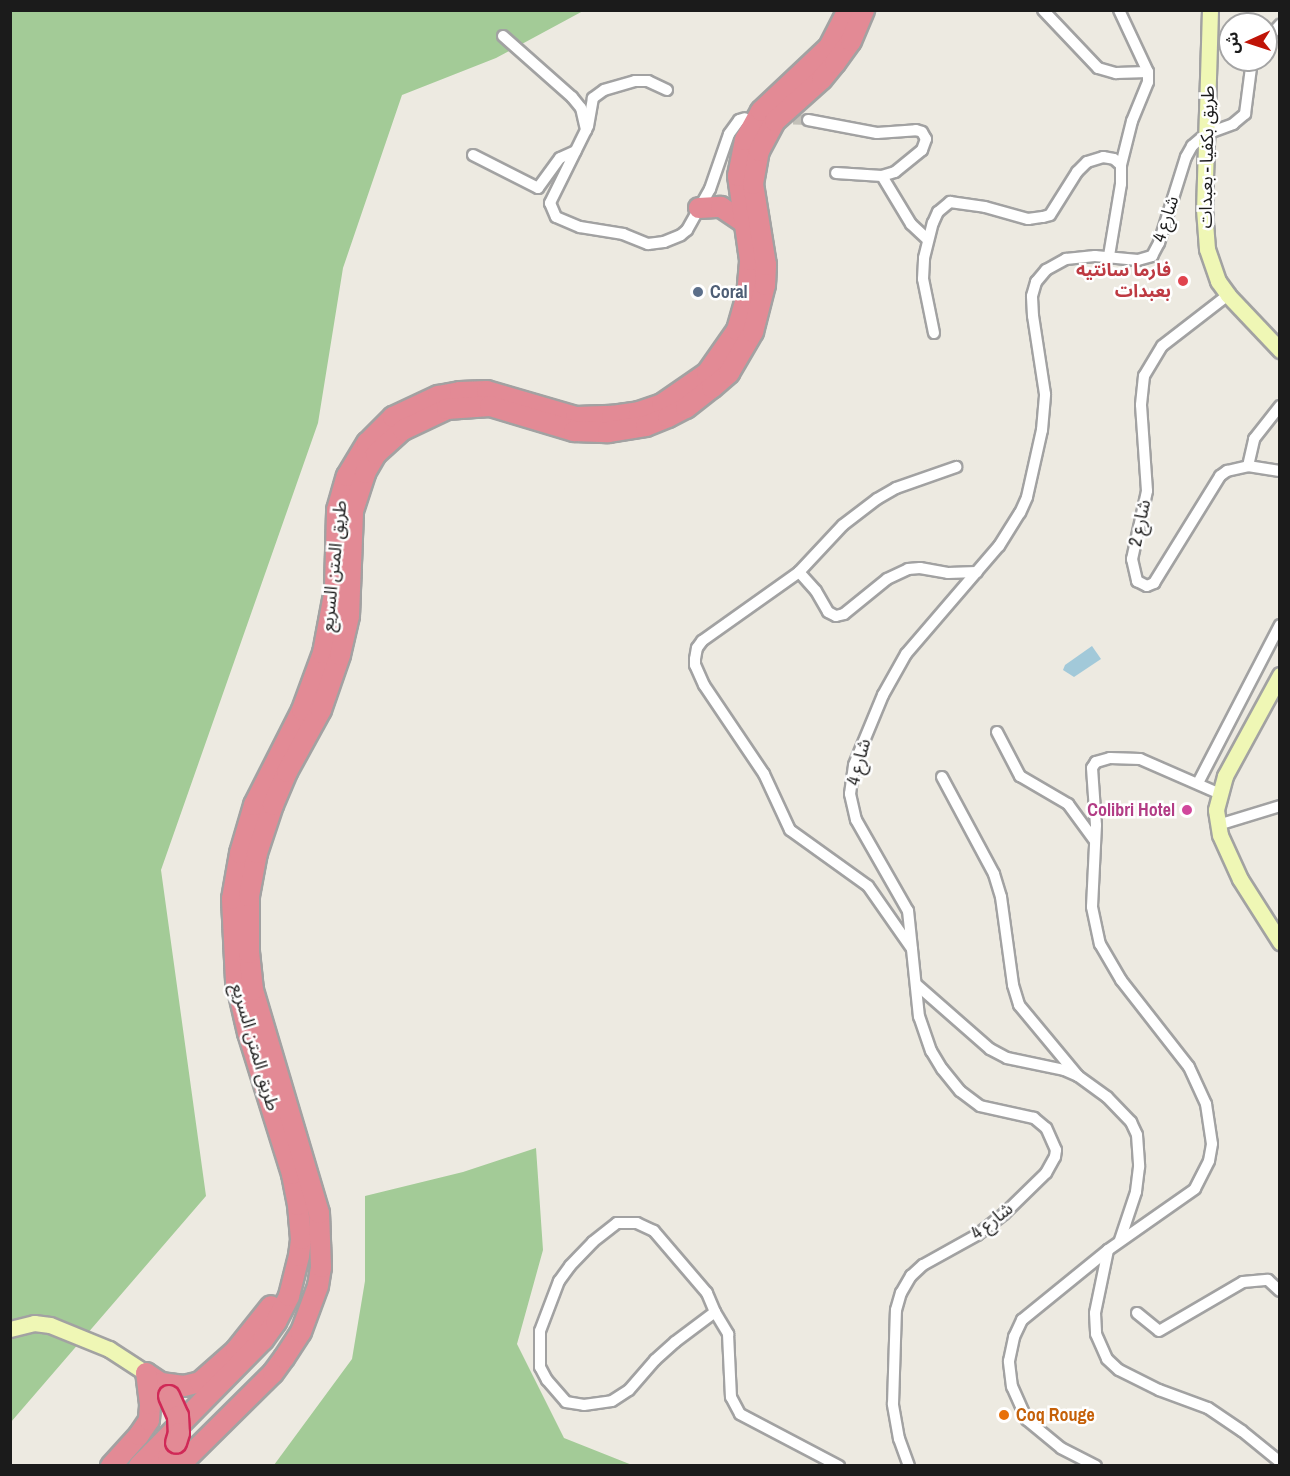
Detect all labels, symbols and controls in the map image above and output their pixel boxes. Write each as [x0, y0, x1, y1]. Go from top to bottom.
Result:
north arrow [1218, 12, 1278, 72]
text: ش [1220, 31, 1244, 54]
street label: طريق بكفيا - بعبدات [1195, 85, 1219, 229]
street label: شارع 4 [1148, 193, 1184, 245]
place label: فارما سانتيه بعبدات [1076, 260, 1171, 302]
marker: فارما سانتيه بعبدات [1176, 274, 1190, 288]
place label: Coral [710, 281, 748, 303]
marker: Coral [691, 285, 705, 299]
street label: شارع 2 [1125, 498, 1155, 548]
street label: طريق المتن السريع [316, 499, 352, 633]
street label: شارع 4 [842, 736, 876, 788]
place label: Colibri Hotel [1087, 799, 1175, 821]
marker: Colibri Hotel [1180, 803, 1194, 817]
street label: طريق المتن السريع [226, 981, 284, 1113]
street label: شارع 4 [967, 1198, 1017, 1244]
place label: Coq Rouge [1016, 1404, 1095, 1426]
marker: Coq Rouge [997, 1408, 1011, 1422]

